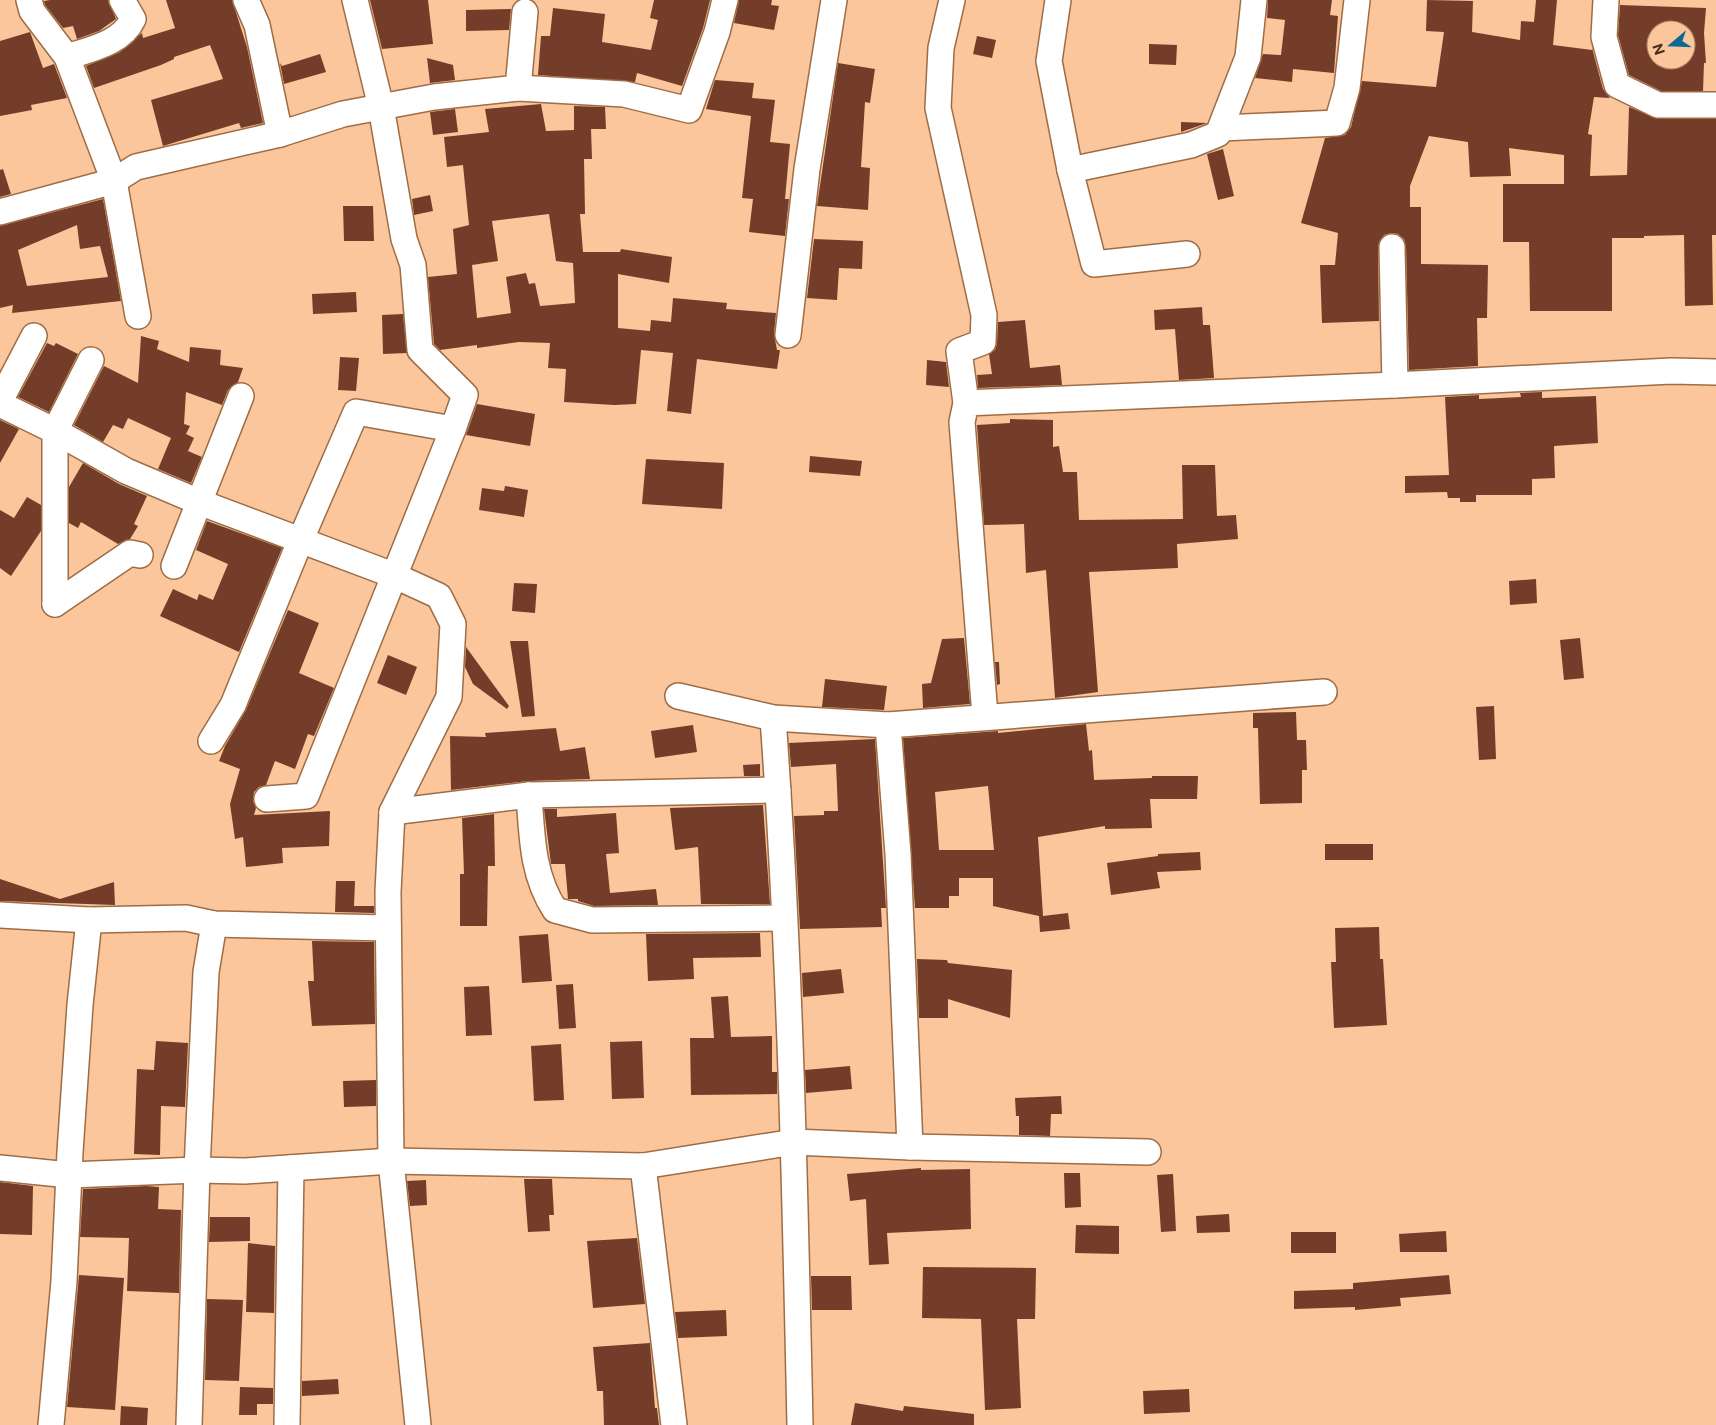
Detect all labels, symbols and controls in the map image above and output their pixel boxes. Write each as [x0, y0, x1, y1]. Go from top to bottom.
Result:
north arrow [1646, 20, 1696, 70]
text: N [1649, 41, 1668, 57]

